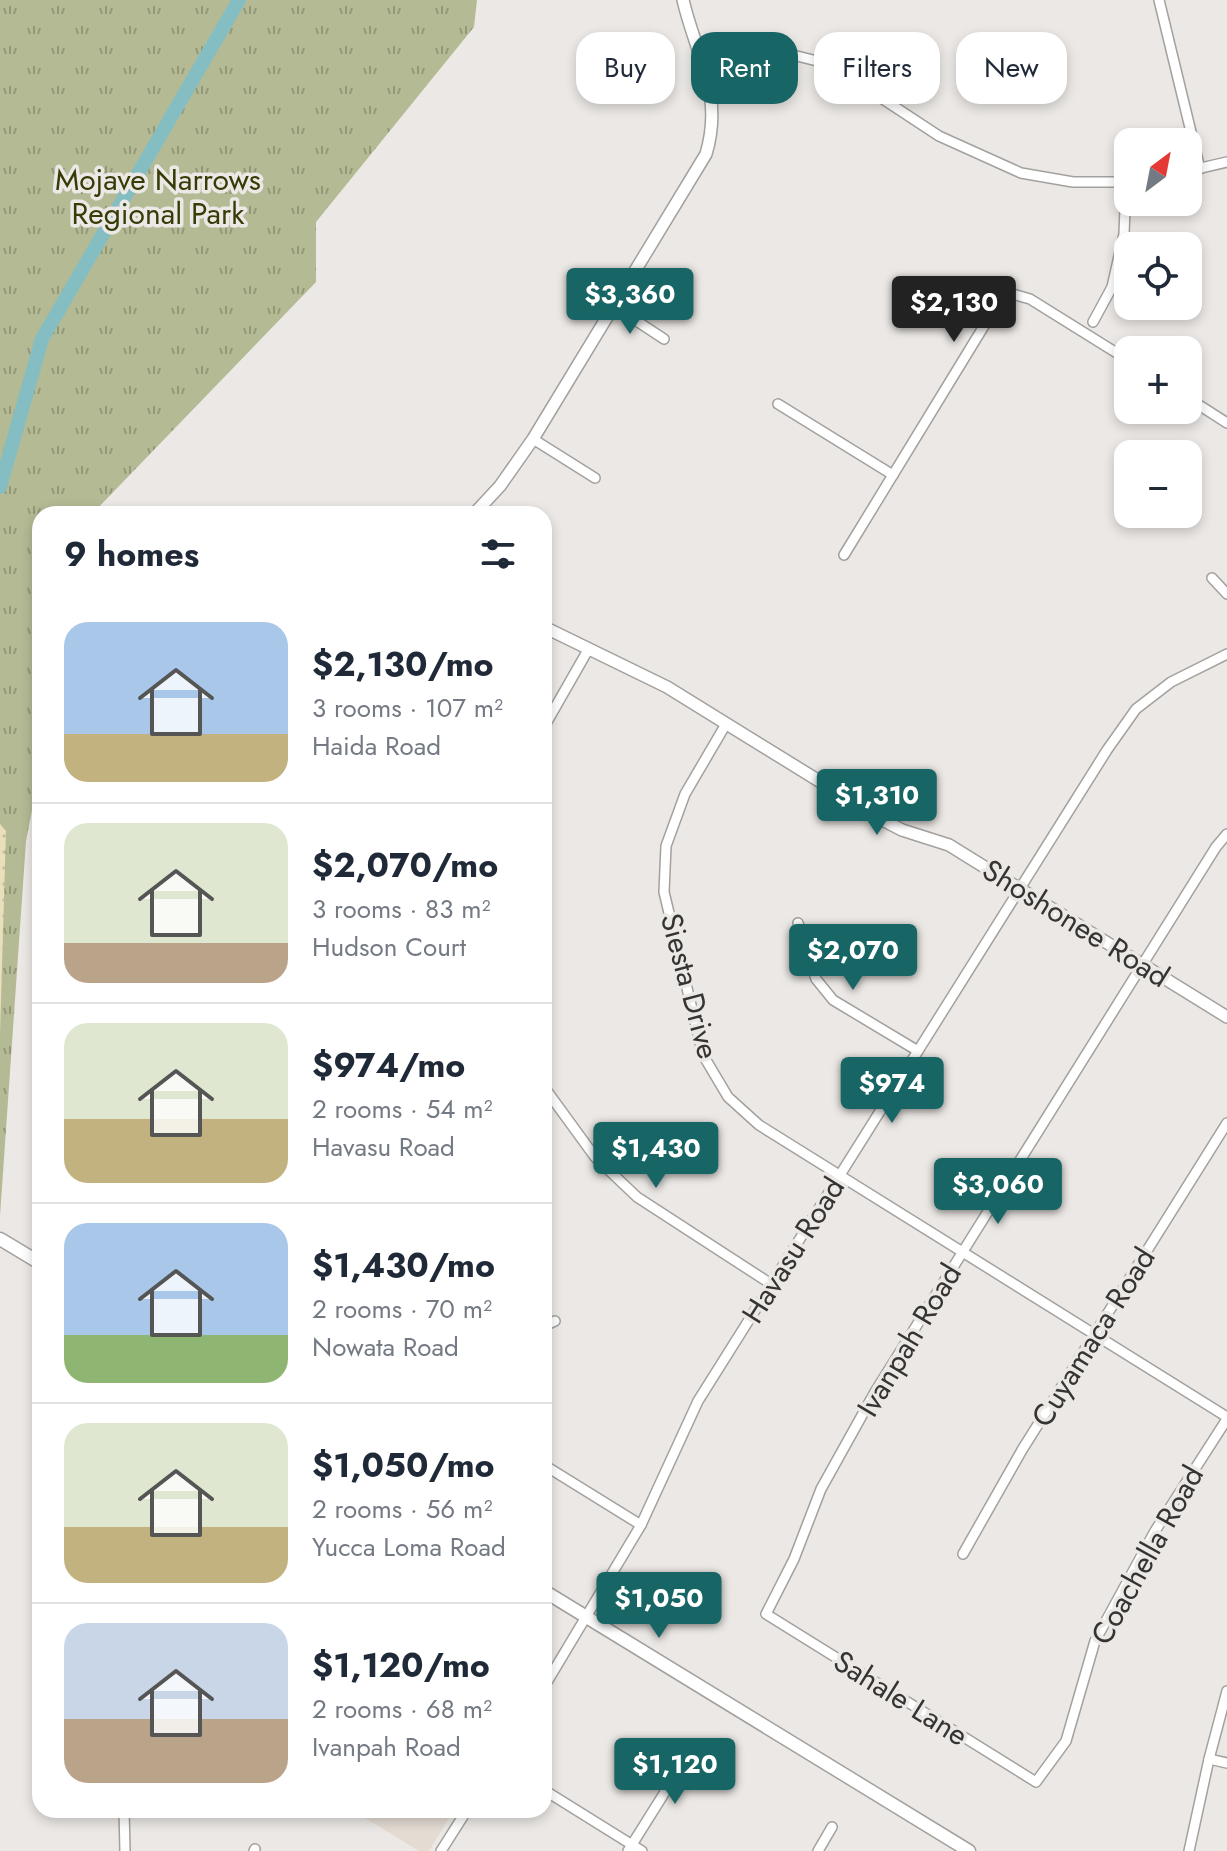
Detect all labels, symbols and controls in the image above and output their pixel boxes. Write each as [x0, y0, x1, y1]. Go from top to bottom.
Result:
chip: Buy [576, 32, 675, 104]
chip: Rent [691, 32, 798, 104]
chip: Filters [814, 32, 940, 104]
chip: New [956, 32, 1067, 104]
north arrow [1114, 128, 1202, 216]
map controls [1114, 128, 1202, 528]
park label: Mojave Narrows Regional Park [55, 158, 261, 235]
button: locate [1114, 232, 1202, 320]
pin: $3,360 [565, 268, 695, 336]
text: $3,360 [584, 275, 676, 313]
pin: $2,130 [889, 276, 1019, 344]
text: $2,130 [910, 283, 998, 321]
button: + [1114, 336, 1202, 424]
button: − [1114, 440, 1202, 528]
text: 9 homes [64, 530, 199, 579]
icon: filters [476, 532, 520, 576]
text: $2,130/mo [312, 640, 494, 689]
icon: home [128, 654, 224, 750]
text: 3 rooms · 107 m² [312, 689, 503, 727]
text: Haida Road [312, 727, 441, 765]
pin: $1,310 [812, 769, 942, 837]
text: $1,310 [835, 776, 919, 814]
text: $2,070/mo [312, 841, 498, 890]
street label: Shoshonee Road [974, 848, 1178, 998]
icon: home [128, 855, 224, 951]
text: 3 rooms · 83 m² [312, 890, 491, 928]
street label: Siesta Drive [650, 908, 730, 1064]
pin: $2,070 [788, 924, 918, 992]
text: Hudson Court [312, 928, 466, 966]
text: $2,070 [807, 931, 899, 969]
text: $974/mo [312, 1041, 465, 1090]
icon: home [128, 1055, 224, 1151]
pin: $974 [845, 1057, 939, 1125]
text: $974 [859, 1064, 925, 1102]
text: 2 rooms · 54 m² [312, 1090, 493, 1128]
pin: $1,430 [591, 1122, 721, 1190]
text: Havasu Road [312, 1128, 455, 1166]
text: $1,430 [611, 1129, 701, 1167]
pin: $3,060 [933, 1158, 1063, 1226]
text: $3,060 [952, 1165, 1044, 1203]
street label: Havasu Road [731, 1169, 855, 1331]
street label: Cuyamaca Road [1021, 1239, 1165, 1435]
text: $1,430/mo [312, 1241, 495, 1290]
icon: home [128, 1255, 224, 1351]
street label: Ivanpah Road [846, 1255, 972, 1425]
text: 2 rooms · 70 m² [312, 1290, 492, 1328]
text: Nowata Road [312, 1328, 459, 1366]
text: $1,050/mo [312, 1441, 495, 1490]
icon: home [128, 1455, 224, 1551]
street label: Coachella Road [1080, 1458, 1214, 1652]
text: 2 rooms · 56 m² [312, 1490, 492, 1528]
text: Yucca Loma Road [312, 1528, 506, 1566]
pin: $1,050 [594, 1572, 724, 1640]
text: $1,050 [614, 1579, 704, 1617]
street label: Sahale Lane [825, 1640, 977, 1756]
text: $1,120/mo [312, 1641, 490, 1690]
icon: home [128, 1655, 224, 1751]
text: 2 rooms · 68 m² [312, 1690, 492, 1728]
text: Ivanpah Road [312, 1728, 461, 1766]
pin: $1,120 [610, 1738, 740, 1806]
text: $1,120 [632, 1745, 718, 1783]

